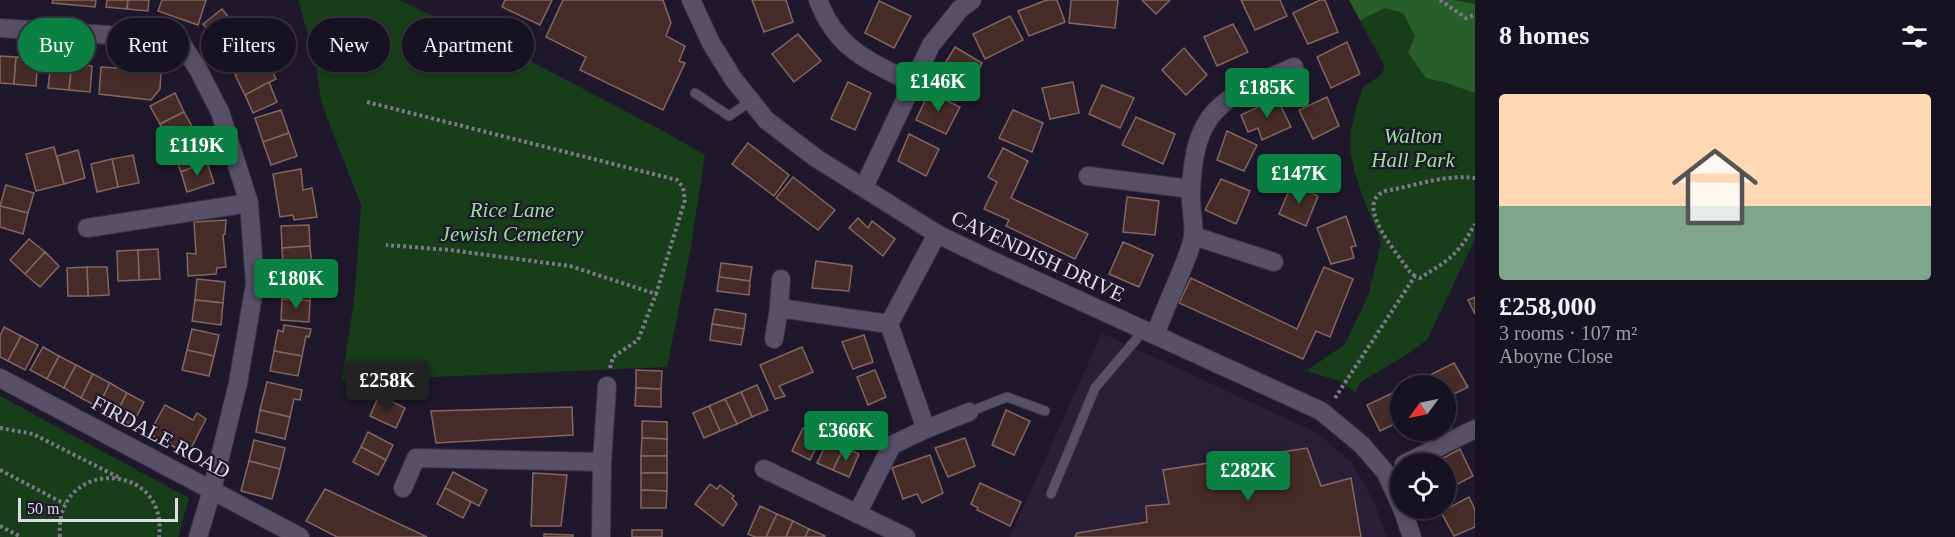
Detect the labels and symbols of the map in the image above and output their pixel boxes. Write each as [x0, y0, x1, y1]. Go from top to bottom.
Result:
pin: £146K [896, 62, 980, 113]
pin: £185K [1225, 68, 1309, 119]
park label: Walton Hall Park [1370, 124, 1455, 172]
pin: £119K [155, 126, 239, 177]
pin: £147K [1257, 154, 1341, 205]
park label: Rice Lane Jewish Cemetery [441, 198, 584, 246]
street label: CAVENDISH DRIVE [948, 205, 1128, 307]
pin: £180K [254, 259, 338, 310]
pin: £258K [345, 361, 429, 412]
north arrow [1390, 375, 1456, 441]
street label: FIRDALE ROAD [88, 390, 234, 484]
pin: £366K [804, 411, 888, 462]
pin: £282K [1206, 451, 1290, 502]
scale bar [18, 495, 178, 522]

